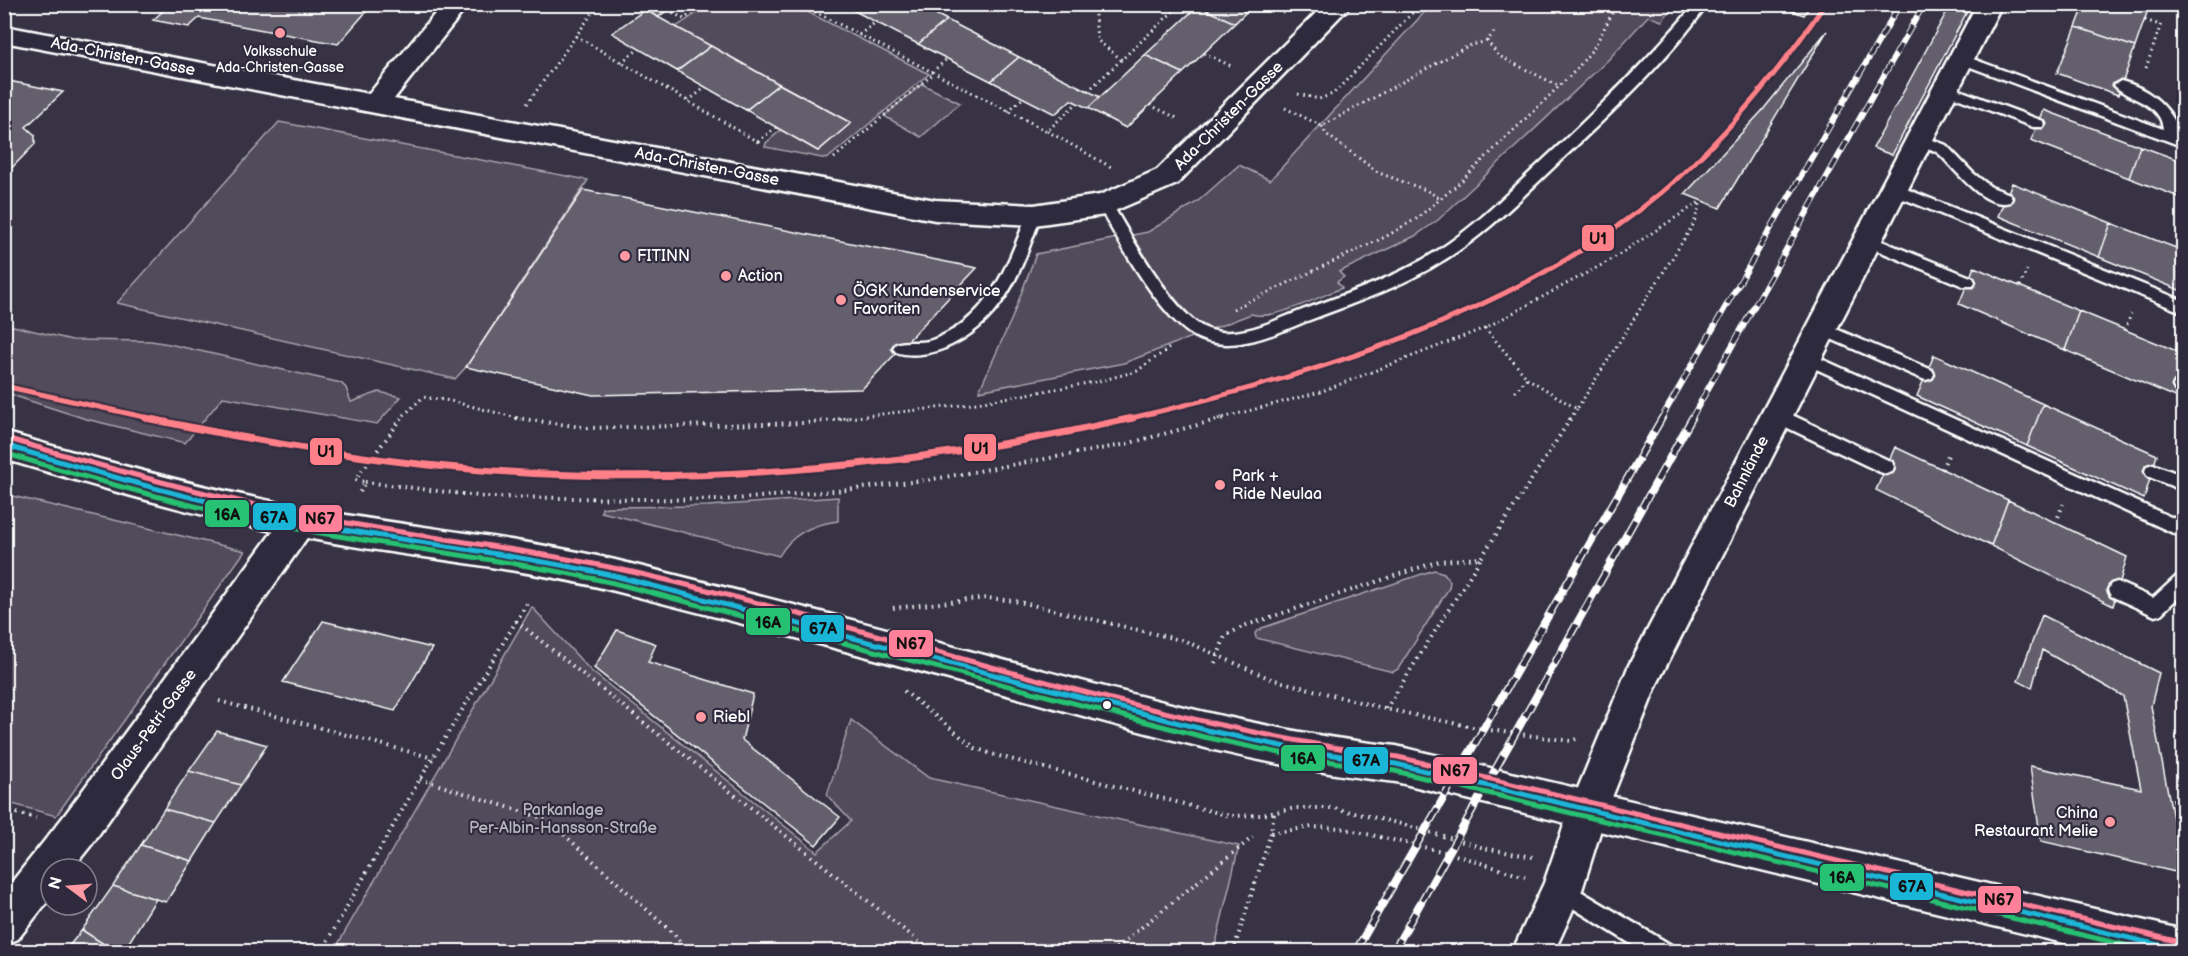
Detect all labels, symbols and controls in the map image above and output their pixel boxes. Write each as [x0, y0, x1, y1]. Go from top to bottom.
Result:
marker: Volksschule Ada-Christen-Gasse [273, 26, 287, 40]
street label: Ada-Christen-Gasse [49, 34, 197, 80]
place label: Volksschule Ada-Christen-Gasse [216, 43, 344, 76]
street label: Ada-Christen-Gasse [1171, 57, 1288, 174]
street label: Ada-Christen-Gasse [633, 144, 781, 190]
line badge: U1 [1581, 224, 1615, 252]
text: U1 [1589, 230, 1607, 249]
place label: FITINN [637, 247, 690, 266]
marker: FITINN [618, 249, 632, 263]
place label: Action [738, 267, 783, 286]
marker: Action [719, 269, 733, 283]
place label: ÖGK Kundenservice Favoriten [853, 280, 1001, 319]
marker: ÖGK Kundenservice Favoriten [834, 293, 848, 307]
street label: Bahnlände [1721, 432, 1773, 511]
line badge: U1 [963, 433, 997, 462]
line badge: U1 [309, 437, 343, 466]
text: U1 [971, 440, 989, 459]
text: U1 [317, 443, 335, 462]
place label: Park + Ride Neulaa [1232, 467, 1322, 504]
marker: Park + Ride Neulaa [1213, 478, 1227, 492]
line badge: 16A [204, 499, 250, 528]
line badge: 67A [252, 502, 297, 531]
line badge: N67 [298, 504, 343, 533]
text: 16A [214, 506, 240, 525]
text: 67A [260, 509, 288, 528]
text: N67 [305, 510, 335, 529]
line badge: 16A [745, 607, 791, 636]
text: 16A [755, 614, 781, 633]
line badge: 67A [800, 614, 845, 643]
text: 67A [809, 620, 837, 639]
line badge: N67 [888, 629, 934, 658]
text: N67 [896, 635, 926, 654]
street label: Olaus-Petri-Gasse [107, 665, 201, 784]
unlabelled marker [1101, 699, 1113, 711]
place label: Riebl [713, 708, 750, 727]
marker: Riebl [694, 710, 708, 724]
line badge: 16A [1280, 744, 1326, 772]
line badge: 67A [1343, 746, 1389, 775]
text: 16A [1290, 750, 1316, 769]
text: 67A [1352, 752, 1380, 771]
line badge: N67 [1432, 756, 1478, 785]
text: N67 [1440, 762, 1470, 781]
park label: Parkanlage Per-Albin-Hansson-Straße [469, 801, 657, 838]
place label: China Restaurant Melie [1974, 804, 2098, 841]
marker: China Restaurant Melie [2103, 815, 2117, 829]
north arrow [39, 857, 99, 917]
line badge: 16A [1819, 863, 1865, 892]
text: 16A [1829, 869, 1855, 888]
line badge: 67A [1889, 872, 1934, 901]
text: N [45, 875, 67, 892]
text: 67A [1898, 878, 1926, 897]
line badge: N67 [1977, 885, 2022, 914]
text: N67 [1984, 891, 2014, 910]

